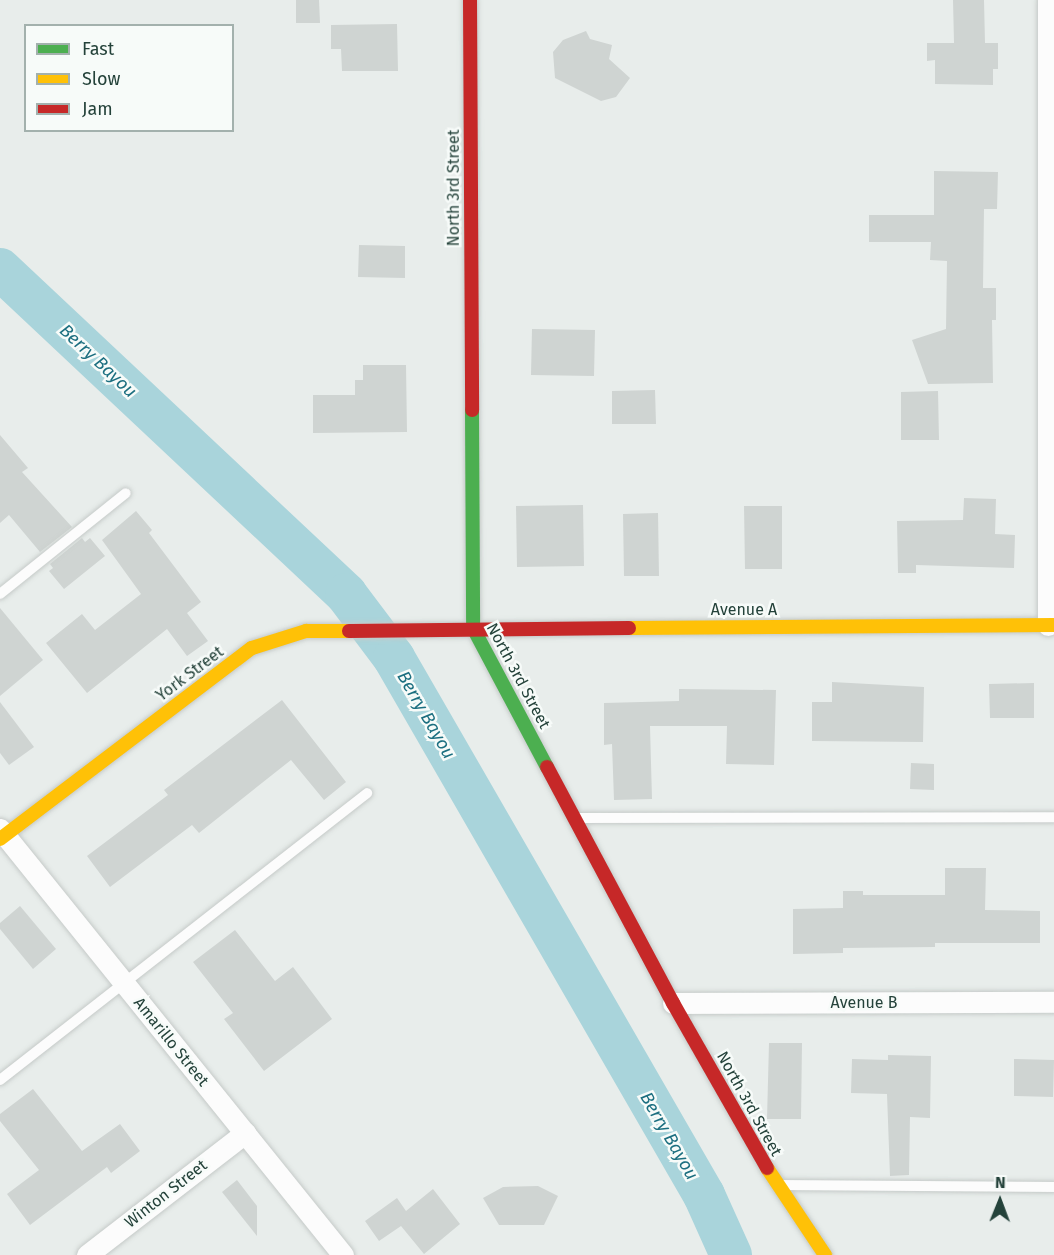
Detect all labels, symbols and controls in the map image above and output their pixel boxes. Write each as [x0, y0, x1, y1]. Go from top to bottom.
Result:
legend [24, 24, 234, 132]
text: Fast [82, 38, 114, 60]
text: Slow [82, 68, 120, 90]
text: Jam [82, 98, 113, 120]
street label: North 3rd Street [444, 130, 464, 246]
water label: Berry Bayou [55, 320, 141, 402]
street label: Avenue A [711, 600, 777, 620]
street label: North 3rd Street [482, 620, 554, 732]
street label: York Street [153, 642, 227, 706]
water label: Berry Bayou [392, 667, 460, 763]
street label: Avenue B [830, 993, 898, 1013]
street label: Amarillo Street [129, 994, 213, 1090]
street label: North 3rd Street [712, 1048, 786, 1160]
water label: Berry Bayou [635, 1088, 703, 1184]
street label: Winton Street [121, 1156, 211, 1232]
north arrow [970, 1171, 1030, 1231]
text: N [995, 1173, 1006, 1192]

